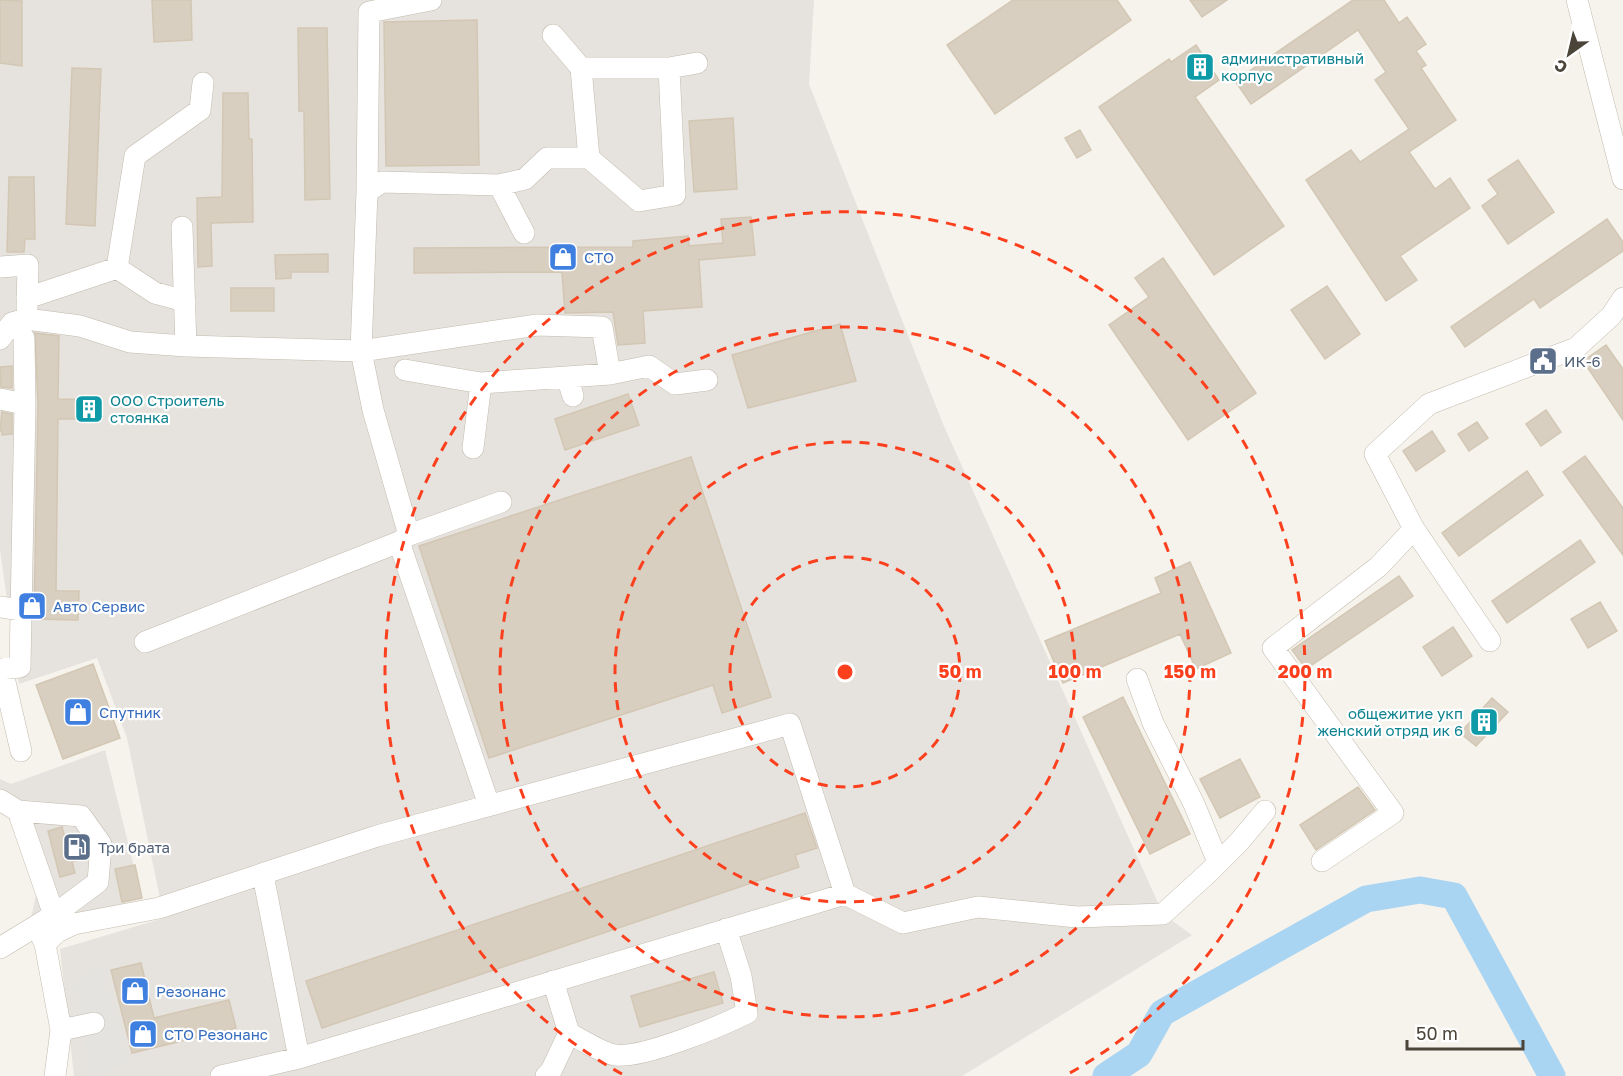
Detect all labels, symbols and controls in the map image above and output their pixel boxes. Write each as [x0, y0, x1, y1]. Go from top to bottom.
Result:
north arrow [1539, 24, 1599, 84]
place label: административный корпус [1221, 49, 1364, 84]
building icon: административный корпус [1184, 51, 1216, 83]
text: С [1550, 55, 1571, 78]
shop icon: СТО [547, 241, 579, 273]
place label: СТО [584, 248, 614, 266]
public building icon: ИК-6 [1527, 345, 1559, 377]
place label: ИК-6 [1564, 352, 1601, 370]
place label: ООО Строитель стоянка [110, 391, 225, 426]
building icon: ООО Строитель стоянка [73, 393, 105, 425]
shop icon: Авто Сервис [16, 590, 48, 622]
place label: Авто Сервис [53, 597, 145, 615]
text: 50 m [939, 660, 981, 682]
text: 100 m [1049, 660, 1101, 682]
text: 150 m [1164, 660, 1216, 682]
text: 200 m [1278, 660, 1332, 682]
centre of rings [835, 662, 855, 682]
shop icon: Спутник [62, 696, 94, 728]
place label: Спутник [99, 703, 162, 721]
place label: общежитие укп женский отряд ик 6 [1317, 704, 1463, 739]
building icon: общежитие укп женский отряд ик 6 [1468, 706, 1500, 738]
fuel station icon: Три брата [61, 831, 93, 863]
place label: Три брата [98, 838, 170, 856]
shop icon: Резонанс [119, 975, 151, 1007]
place label: Резонанс [156, 982, 226, 1000]
scale bar [1407, 1013, 1522, 1051]
shop icon: СТО Резонанс [127, 1018, 159, 1050]
text: 50 m [1416, 1022, 1458, 1044]
place label: СТО Резонанс [164, 1025, 268, 1043]

